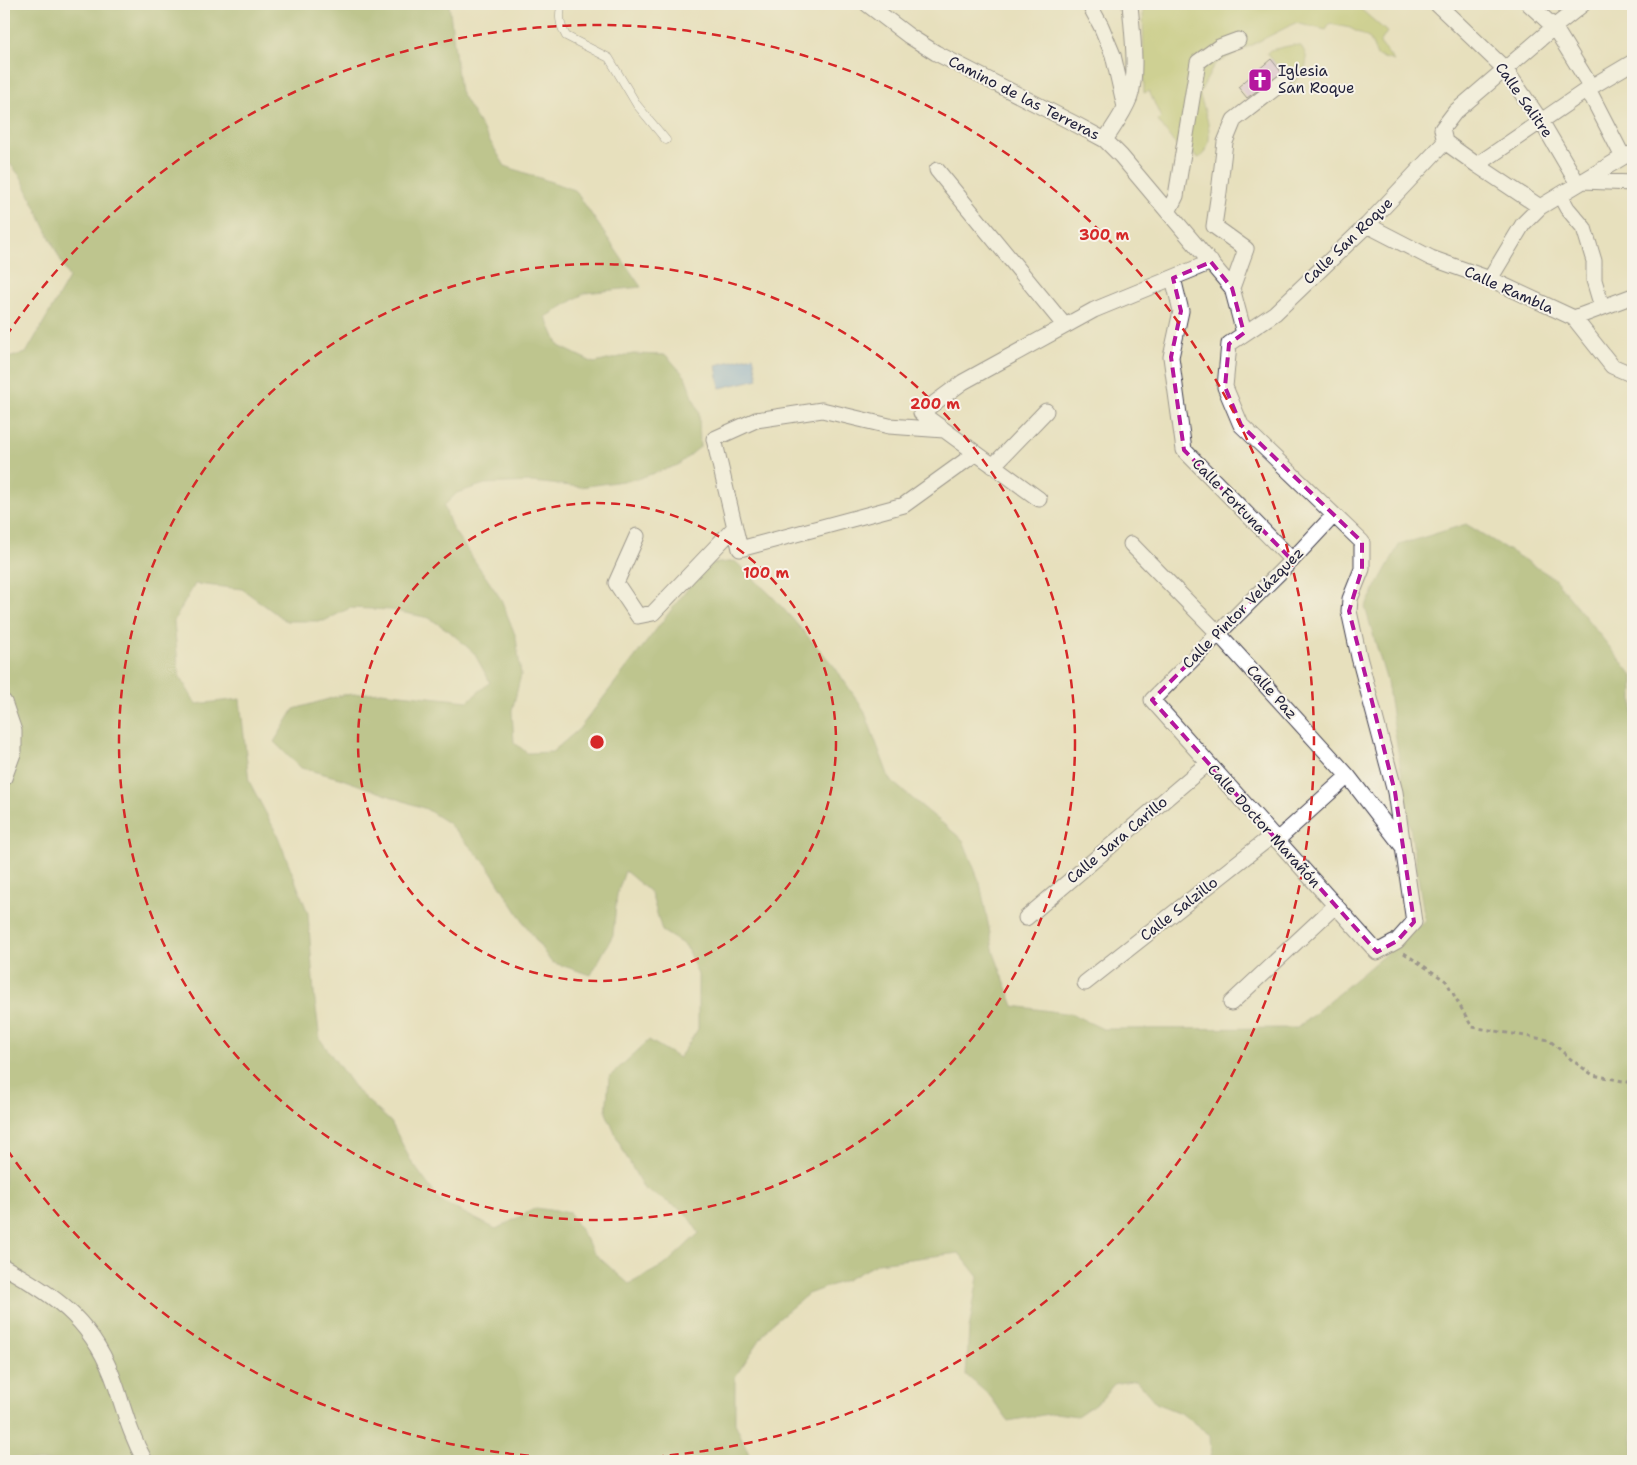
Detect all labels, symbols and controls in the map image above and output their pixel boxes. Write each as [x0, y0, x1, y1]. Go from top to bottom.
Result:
street label: Camino de las Terreras [945, 51, 1103, 145]
street label: Calle Salitre [1491, 58, 1557, 142]
place label: Iglesia San Roque [1278, 61, 1355, 98]
church icon: Iglesia San Roque [1247, 67, 1273, 93]
street label: Calle San Roque [1299, 193, 1397, 289]
text: 300 m [1079, 225, 1129, 245]
street label: Calle Rambla [1461, 261, 1557, 319]
text: 200 m [910, 394, 960, 414]
street label: Calle Fortuna [1188, 454, 1270, 538]
street label: Calle Pintor Velázquez [1178, 543, 1308, 673]
text: 100 m [743, 563, 789, 583]
street label: Calle Paz [1242, 660, 1302, 724]
centre of rings [588, 733, 606, 751]
street label: Calle Doctor Marañón [1203, 760, 1325, 892]
street label: Calle Jara Carillo [1062, 792, 1172, 888]
street label: Calle Salzillo [1136, 872, 1222, 946]

